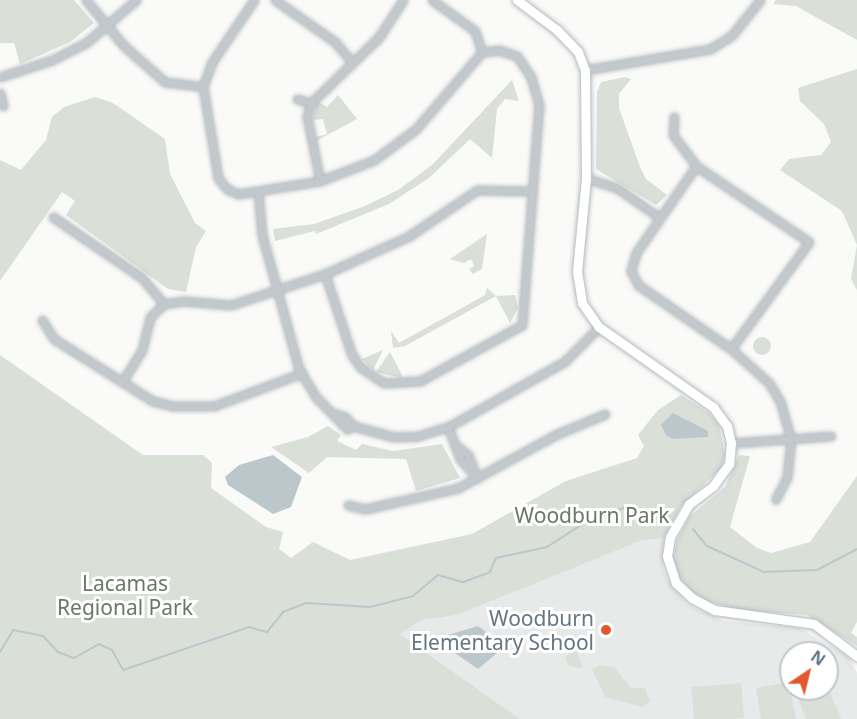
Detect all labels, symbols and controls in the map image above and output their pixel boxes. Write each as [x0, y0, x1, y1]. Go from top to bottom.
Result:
park label: Woodburn Park [515, 502, 669, 528]
park label: Lacamas Regional Park [57, 570, 193, 620]
place label: Woodburn Elementary School [411, 605, 594, 655]
marker: Woodburn Elementary School [599, 623, 613, 637]
north arrow [779, 641, 839, 701]
text: N [807, 645, 830, 671]

